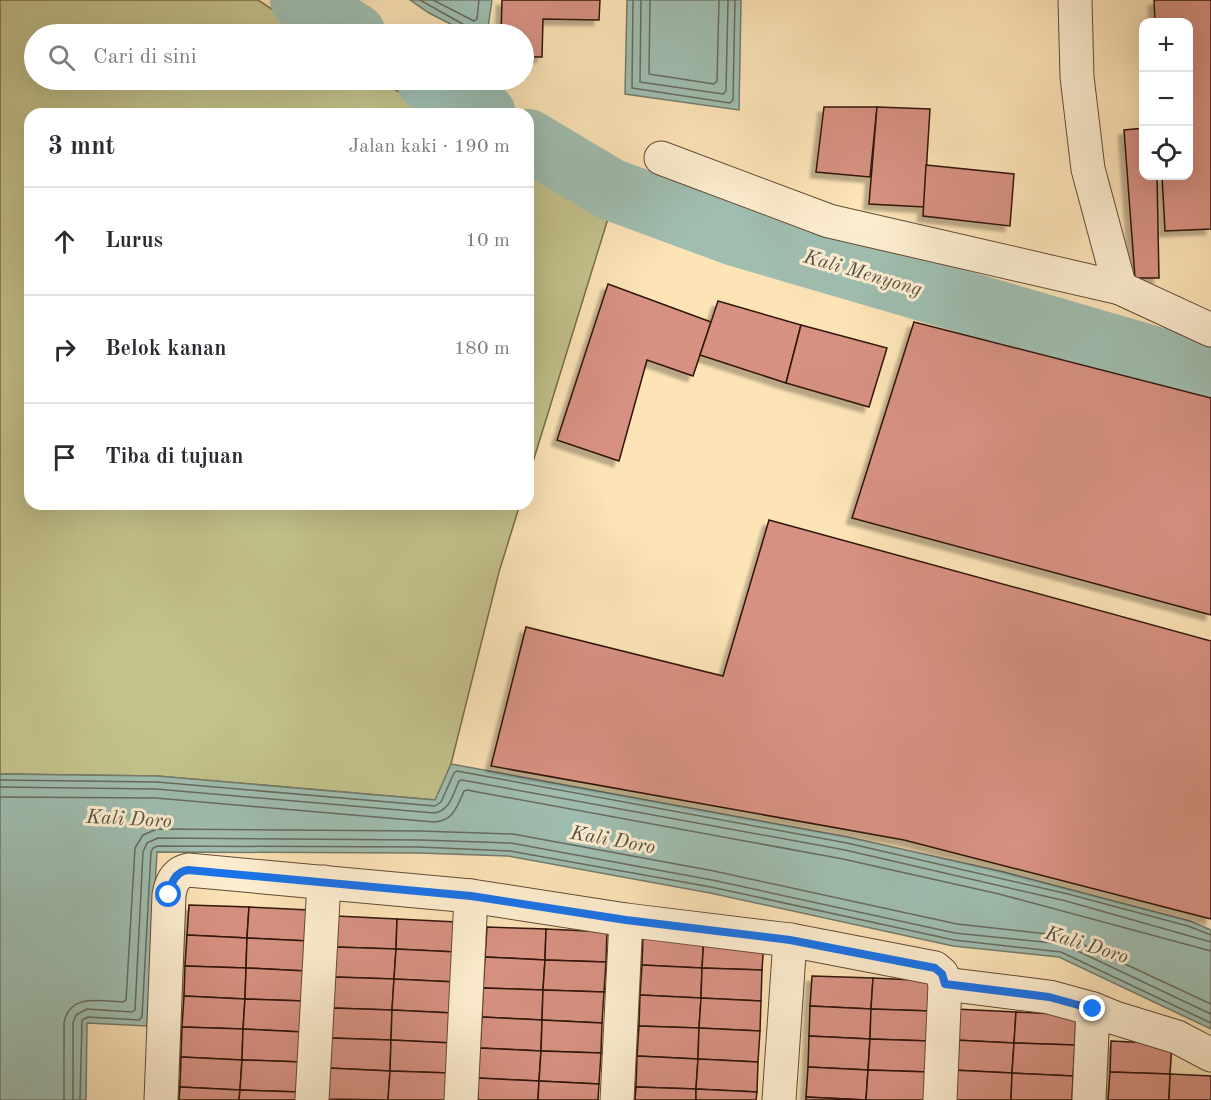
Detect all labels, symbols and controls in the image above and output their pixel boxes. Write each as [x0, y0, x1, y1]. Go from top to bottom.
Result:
map controls [1139, 18, 1193, 180]
button: + [1139, 18, 1193, 72]
search box [24, 24, 534, 90]
icon: search [45, 41, 78, 74]
text: Cari di sini [93, 46, 197, 68]
button: − [1139, 72, 1193, 126]
button: locate [1139, 126, 1193, 180]
text: 3 mnt [48, 134, 115, 160]
text: Jalan kaki · 190 m [348, 137, 510, 157]
icon: ahead [48, 225, 81, 258]
text: Lurus [105, 230, 163, 252]
text: 10 m [465, 231, 510, 251]
water label: Kali Menyong [800, 247, 924, 300]
icon: right [48, 333, 81, 366]
text: Belok kanan [105, 338, 227, 360]
text: 180 m [454, 339, 510, 359]
icon: arrive [48, 441, 81, 474]
text: Tiba di tujuan [105, 446, 243, 468]
water label: Kali Doro [84, 808, 172, 832]
water label: Kali Doro [568, 823, 657, 858]
route start [155, 881, 181, 907]
water label: Kali Doro [1041, 923, 1130, 968]
route end [1079, 995, 1105, 1021]

